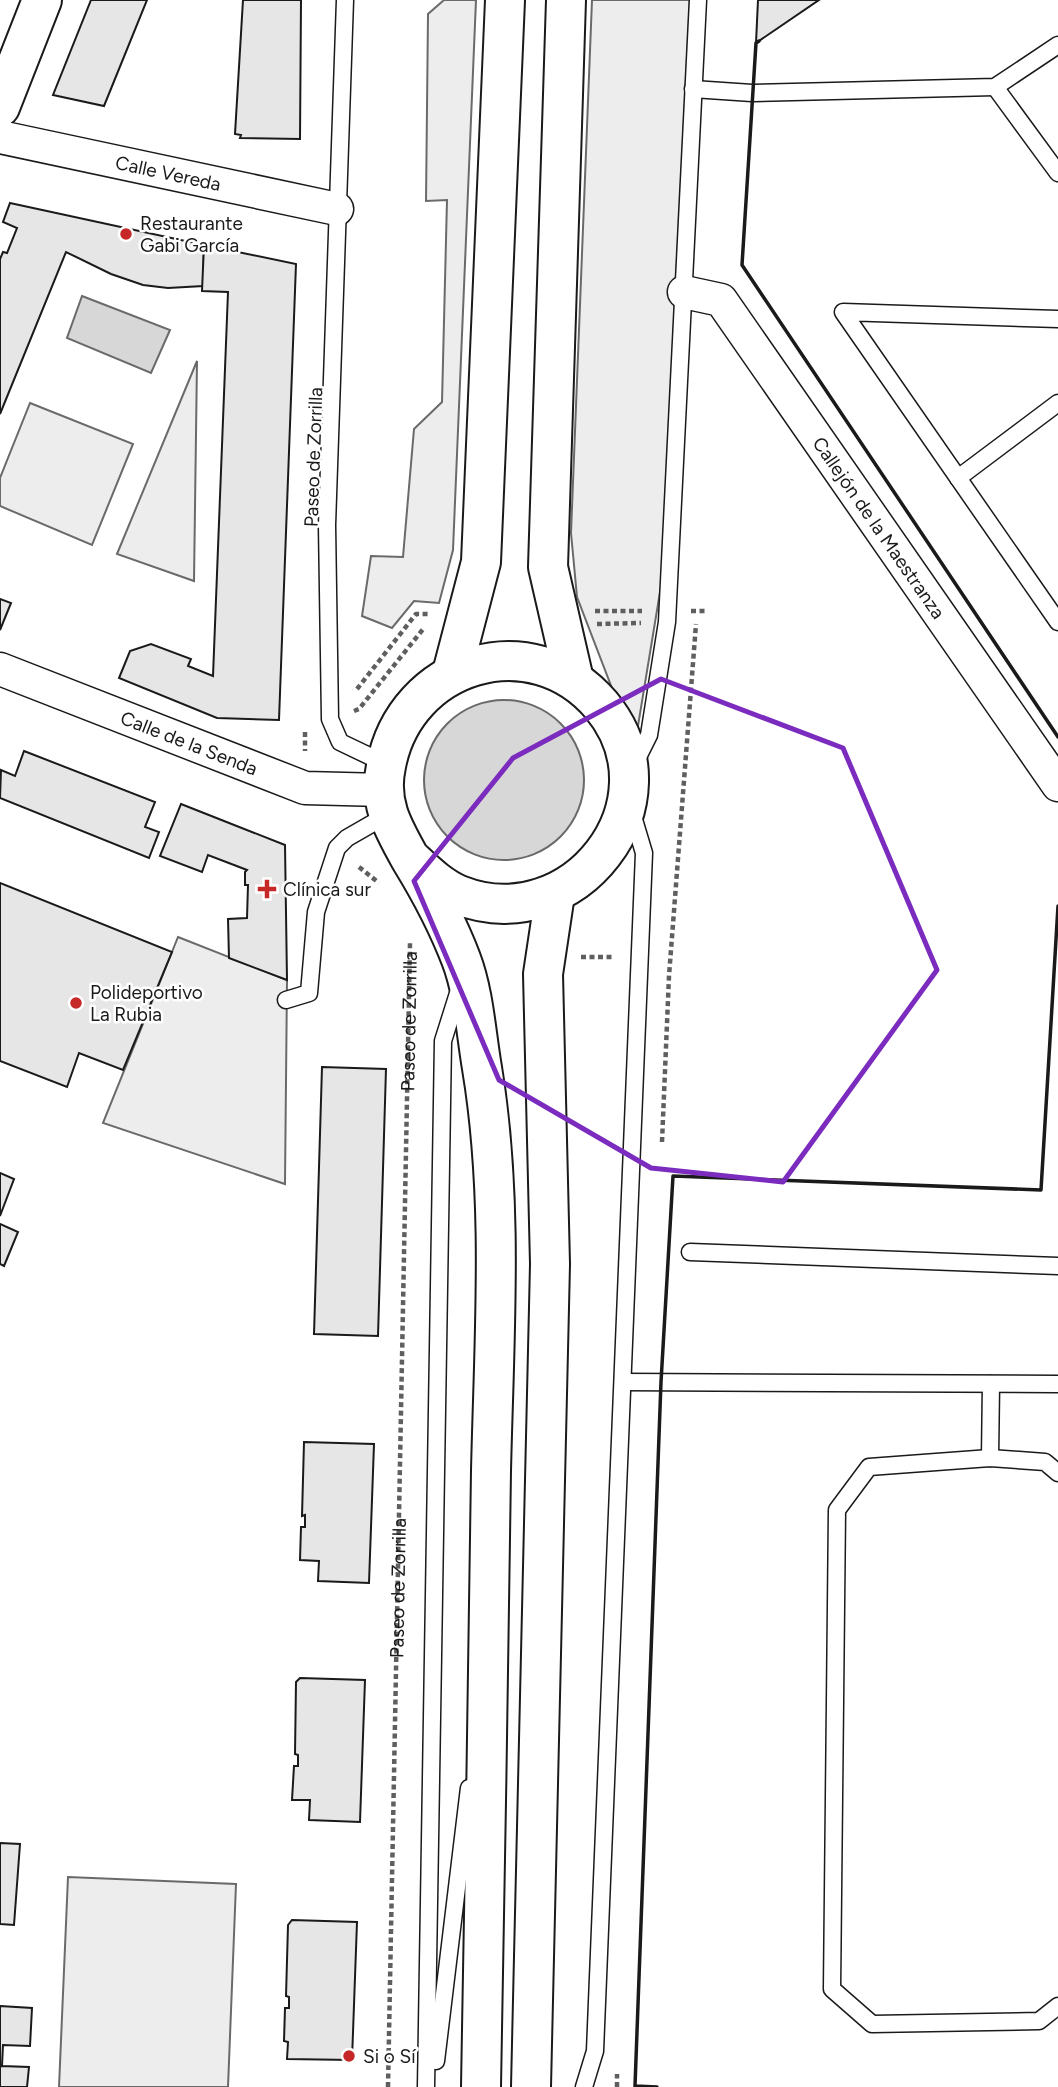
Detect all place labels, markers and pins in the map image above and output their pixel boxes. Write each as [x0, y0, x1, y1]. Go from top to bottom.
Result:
place label: Restaurante Gabi García [140, 212, 243, 257]
marker: Restaurante Gabi García [118, 226, 134, 242]
place label: Clínica sur [283, 878, 371, 901]
marker: Clínica sur [257, 879, 277, 899]
place label: Polideportivo La Rubia [90, 981, 203, 1026]
marker: Polideportivo La Rubia [68, 995, 84, 1011]
place label: Si o Sí [363, 2045, 417, 2068]
marker: Si o Sí [341, 2048, 357, 2064]

